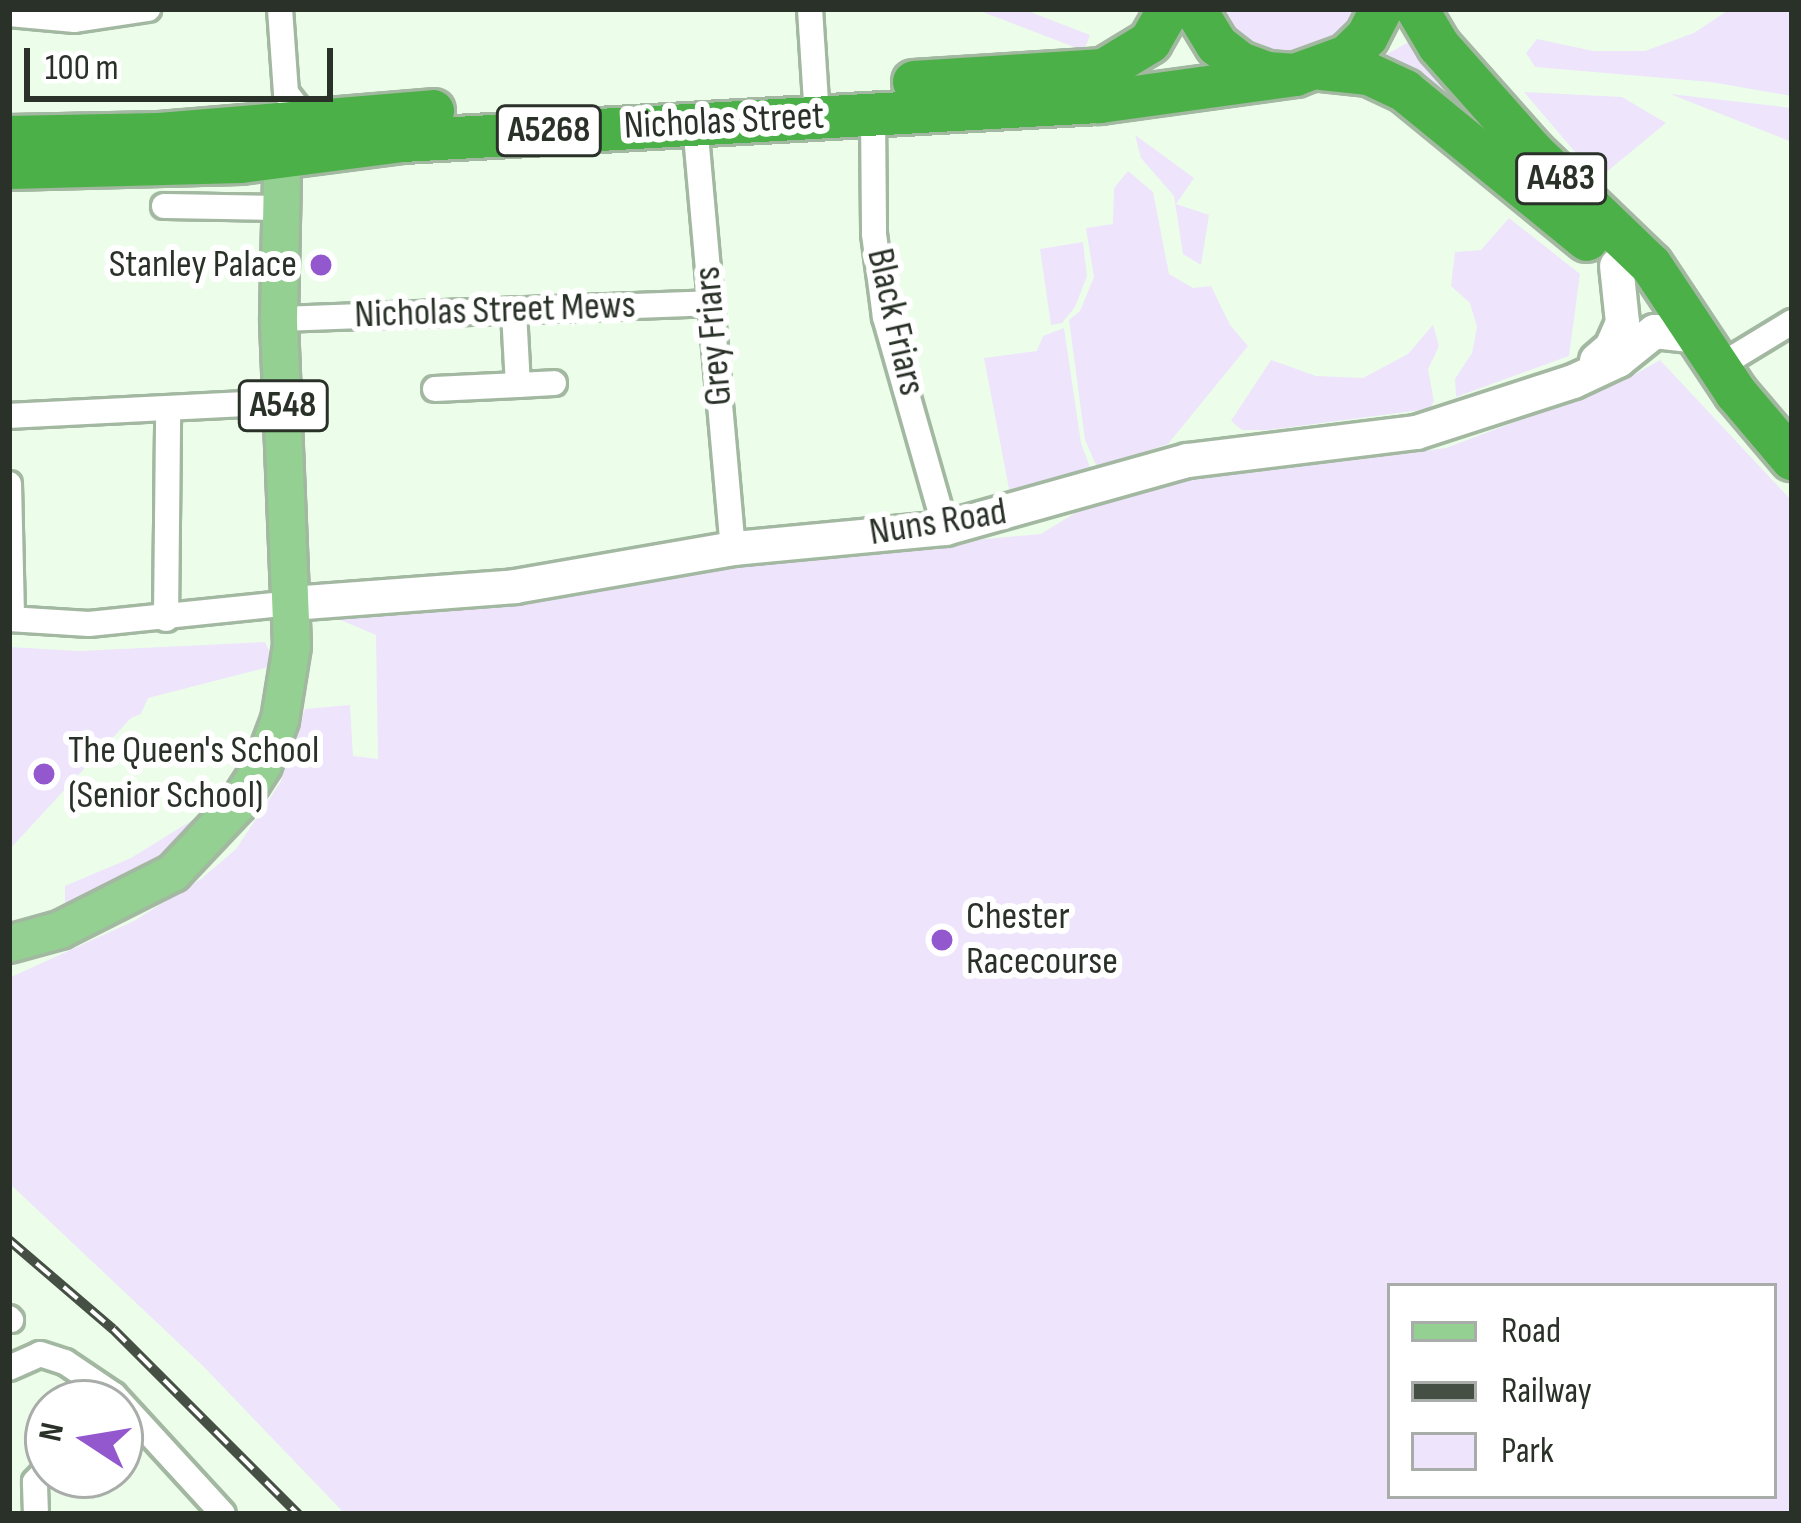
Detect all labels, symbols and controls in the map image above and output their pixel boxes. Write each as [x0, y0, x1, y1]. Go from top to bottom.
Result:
scale bar [30, 24, 339, 98]
text: 100 m [45, 47, 119, 90]
street label: Nicholas Street [623, 93, 825, 151]
road number: A5268 [495, 101, 603, 161]
road number: A483 [1513, 149, 1609, 209]
place label: Stanley Palace [109, 242, 297, 288]
street label: Black Friars [855, 244, 935, 400]
marker: Stanley Palace [308, 252, 334, 278]
street label: Grey Friars [685, 264, 743, 408]
street label: Nicholas Street Mews [354, 283, 636, 339]
road number: A548 [235, 376, 331, 436]
street label: Nuns Road [866, 489, 1010, 557]
place label: The Queen's School (Senior School) [68, 729, 319, 820]
marker: The Queen's School (Senior School) [31, 761, 57, 787]
place label: Chester Racecourse [966, 895, 1118, 986]
marker: Chester Racecourse [929, 927, 955, 953]
legend [1387, 1283, 1777, 1499]
text: Road [1501, 1310, 1561, 1353]
text: Railway [1501, 1370, 1592, 1413]
north arrow [24, 1379, 144, 1499]
text: N [30, 1419, 73, 1445]
text: Park [1501, 1430, 1554, 1473]

